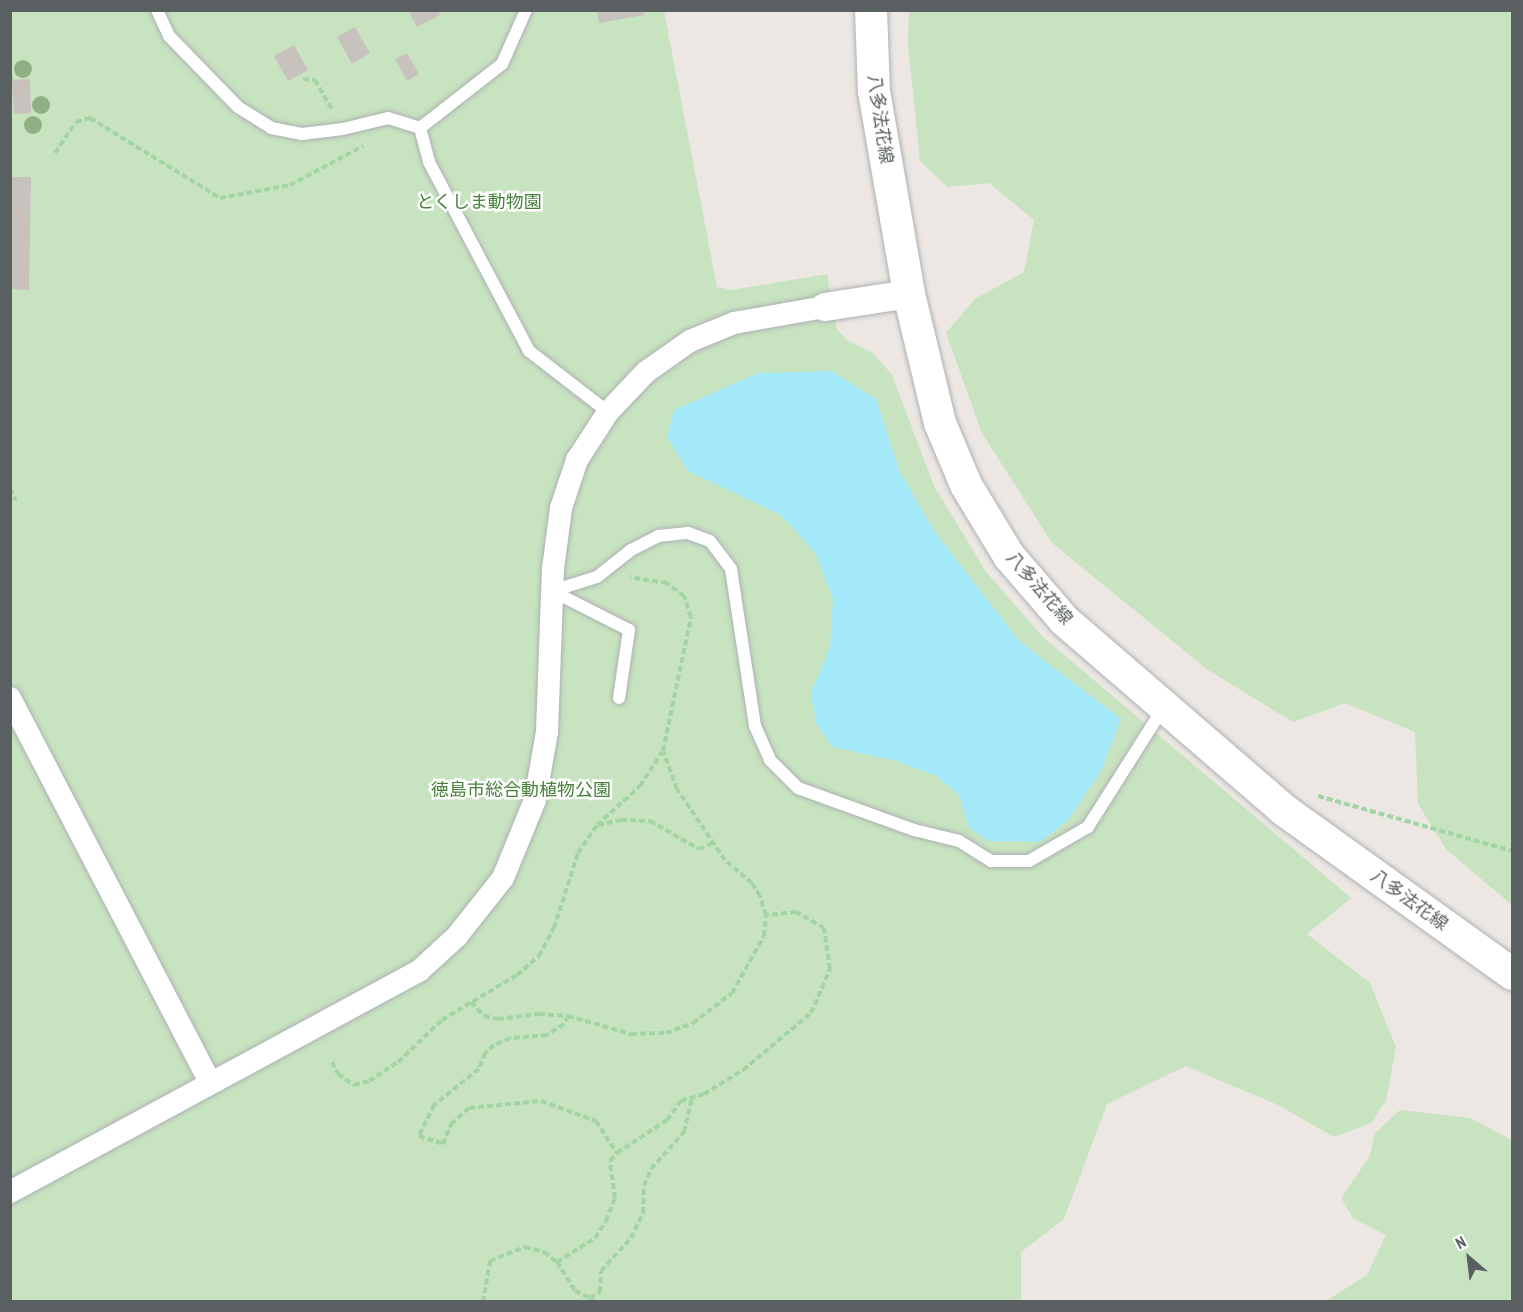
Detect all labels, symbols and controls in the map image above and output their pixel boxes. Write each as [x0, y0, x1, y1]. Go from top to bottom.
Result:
street label: 八多法花線 [863, 73, 897, 165]
park label: とくしま動物園 [416, 191, 542, 213]
street label: 八多法花線 [1001, 547, 1077, 629]
park label: 徳島市総合動植物公園 [431, 779, 611, 801]
street label: 八多法花線 [1366, 865, 1452, 935]
north arrow [1439, 1228, 1499, 1288]
text: N [1452, 1231, 1469, 1253]

